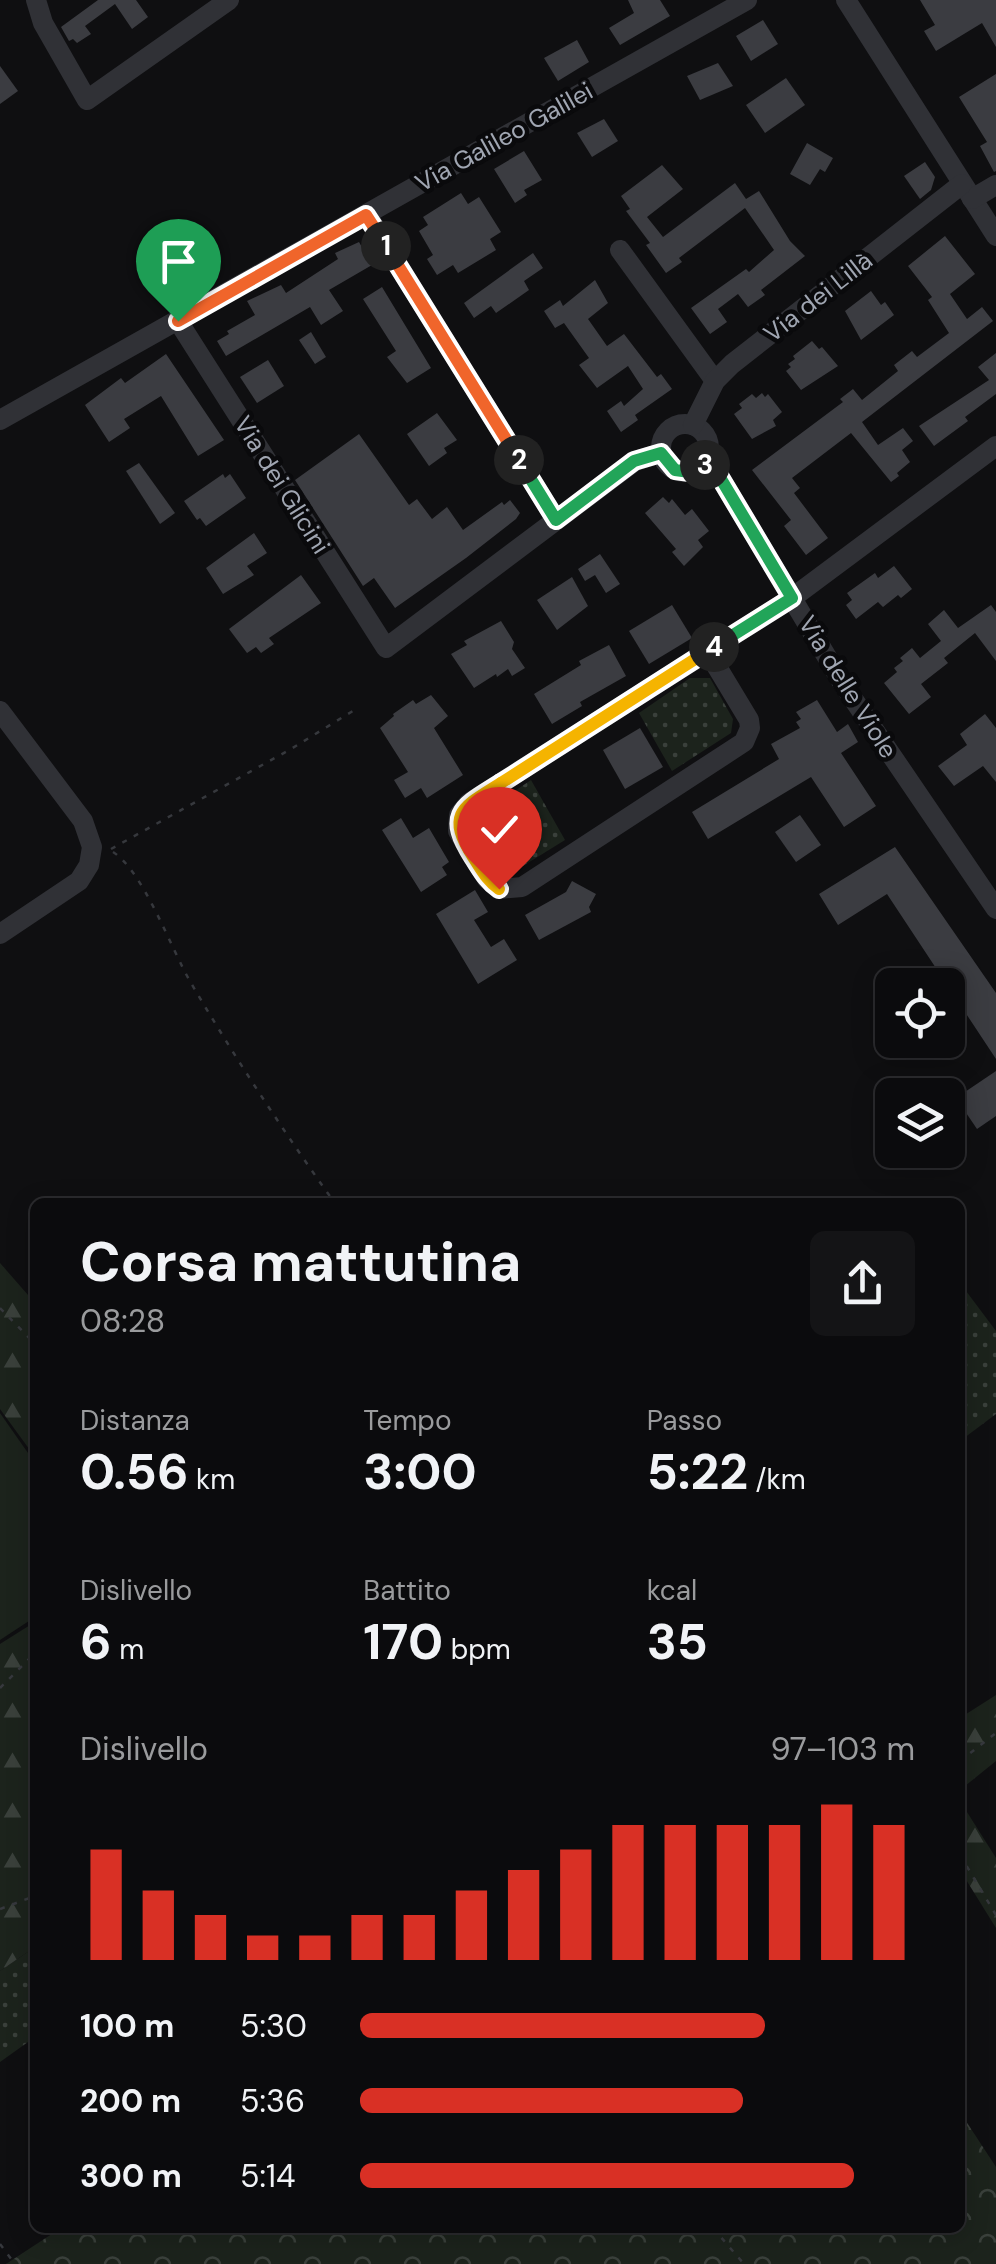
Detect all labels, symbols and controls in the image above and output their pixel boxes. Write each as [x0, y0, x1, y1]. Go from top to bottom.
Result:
street label: Via Galileo Galilei [409, 75, 599, 199]
pin [136, 219, 221, 322]
pin: 1 [361, 221, 411, 271]
text: 1 [381, 227, 391, 264]
icon: arrive [151, 234, 206, 289]
street label: Via dei Lillà [757, 244, 879, 350]
street label: Via dei Glicini [226, 410, 338, 560]
pin: 2 [494, 435, 544, 485]
pin: 3 [680, 440, 730, 490]
text: 2 [511, 441, 527, 478]
text: 3 [697, 446, 713, 483]
street label: Via delle Viole [791, 609, 905, 765]
pin: 4 [689, 622, 739, 672]
text: 4 [705, 628, 723, 665]
pin [457, 787, 542, 890]
icon: check [472, 802, 527, 857]
map controls [875, 968, 965, 1168]
button: locate [875, 968, 965, 1058]
button: layers [875, 1078, 965, 1168]
text: Corsa mattutina [80, 1226, 521, 1298]
button: share [810, 1231, 915, 1336]
text: 08:28 [80, 1300, 165, 1342]
text: Distanza [80, 1402, 190, 1439]
text: Tempo [363, 1402, 452, 1439]
text: Passo [647, 1402, 722, 1439]
text: 0.56 [80, 1439, 189, 1505]
text: 3:00 [363, 1439, 477, 1505]
text: 5:22 [647, 1439, 748, 1505]
text: km [189, 1461, 235, 1498]
text: /km [748, 1461, 806, 1498]
text: Dislivello [80, 1572, 192, 1609]
text: Battito [363, 1572, 451, 1609]
text: kcal [647, 1572, 697, 1609]
text: 6 [80, 1609, 112, 1675]
text: 170 [363, 1609, 443, 1675]
text: 35 [647, 1609, 708, 1675]
text: m [112, 1631, 144, 1668]
text: bpm [443, 1631, 511, 1668]
text: Dislivello [80, 1728, 208, 1770]
text: 97–103 m [771, 1728, 915, 1770]
text: 100 m [80, 2005, 174, 2047]
text: 5:30 [240, 2005, 307, 2047]
text: 200 m [80, 2080, 181, 2122]
text: 5:36 [240, 2080, 305, 2122]
text: 300 m [80, 2155, 182, 2197]
text: 5:14 [240, 2155, 295, 2197]

